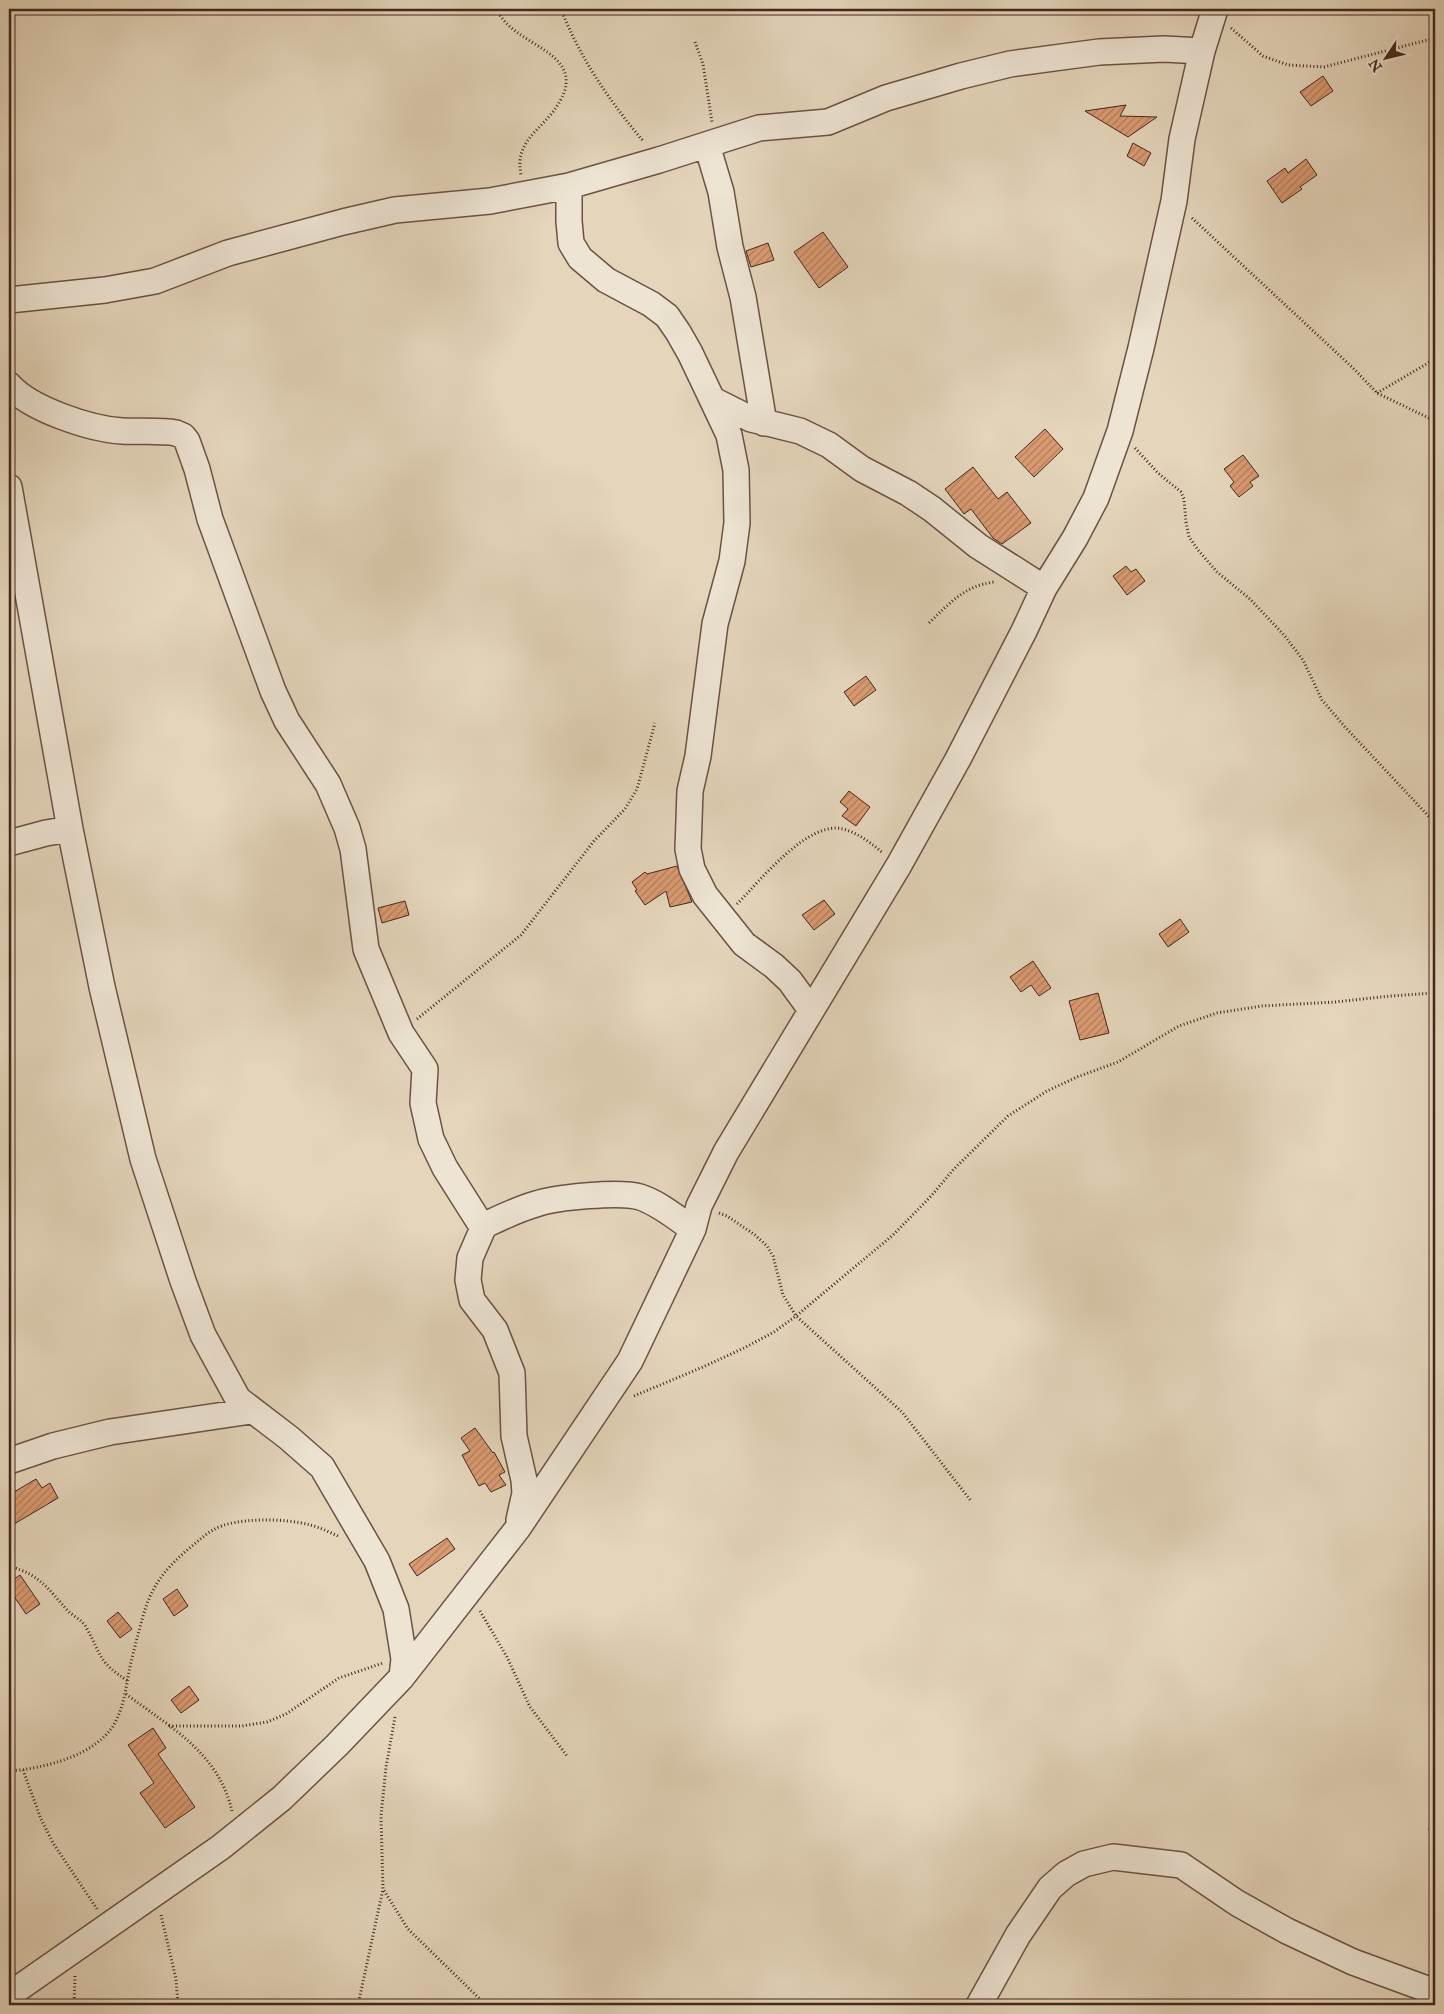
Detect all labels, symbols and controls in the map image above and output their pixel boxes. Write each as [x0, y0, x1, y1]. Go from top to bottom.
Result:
north arrow [1362, 32, 1412, 82]
text: N [1365, 55, 1386, 75]

